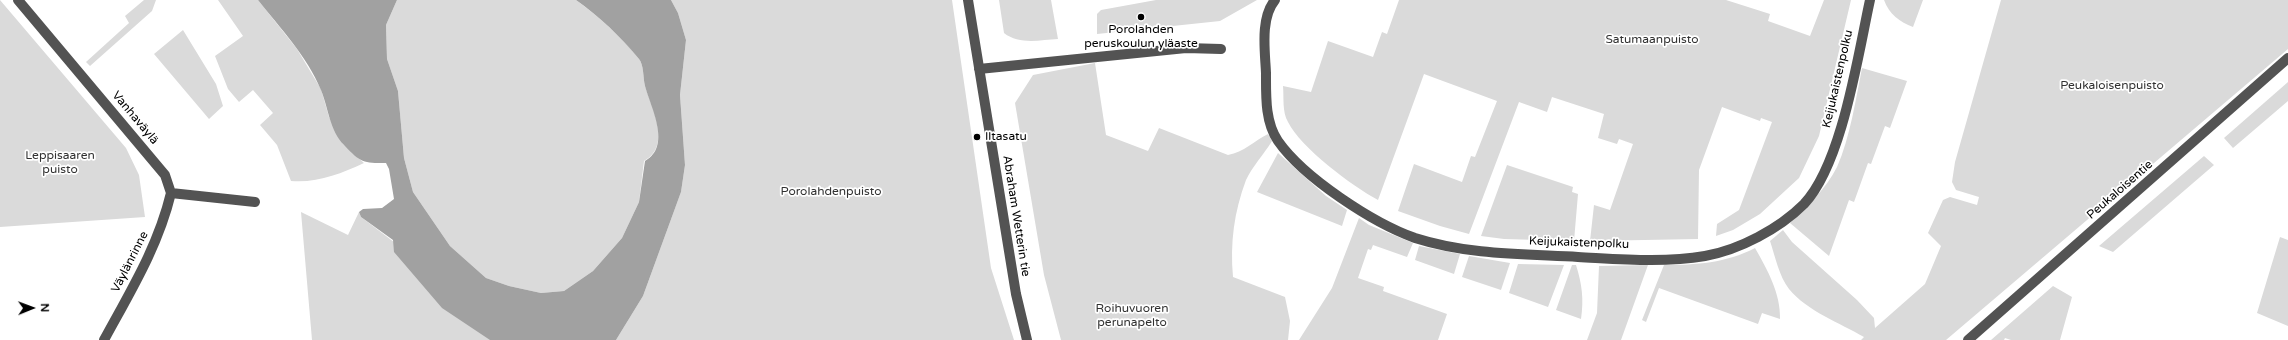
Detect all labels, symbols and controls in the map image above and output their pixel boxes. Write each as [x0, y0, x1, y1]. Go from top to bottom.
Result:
marker: Porolahden peruskoulun yläaste [1136, 12, 1146, 22]
place label: Porolahden peruskoulun yläaste [1084, 23, 1198, 51]
street label: Keijukaistenpolku [1820, 28, 1856, 130]
park label: Satumaanpuisto [1605, 33, 1699, 47]
park label: Peukaloisenpuisto [2060, 79, 2164, 93]
street label: Vanhaväylä [109, 89, 161, 147]
place label: Iltasatu [985, 130, 1027, 144]
marker: Iltasatu [972, 132, 982, 142]
park label: Leppisaaren puisto [25, 149, 95, 177]
street label: Abraham Wetterin tie [999, 154, 1033, 278]
street label: Peukaloisentie [2084, 157, 2156, 223]
park label: Porolahdenpuisto [781, 185, 881, 199]
street label: Väylänrinne [108, 229, 152, 295]
street label: Keijukaistenpolku [1529, 234, 1629, 252]
north arrow [12, 288, 52, 328]
park label: Roihuvuoren perunapelto [1096, 302, 1168, 330]
text: N [38, 303, 51, 312]

